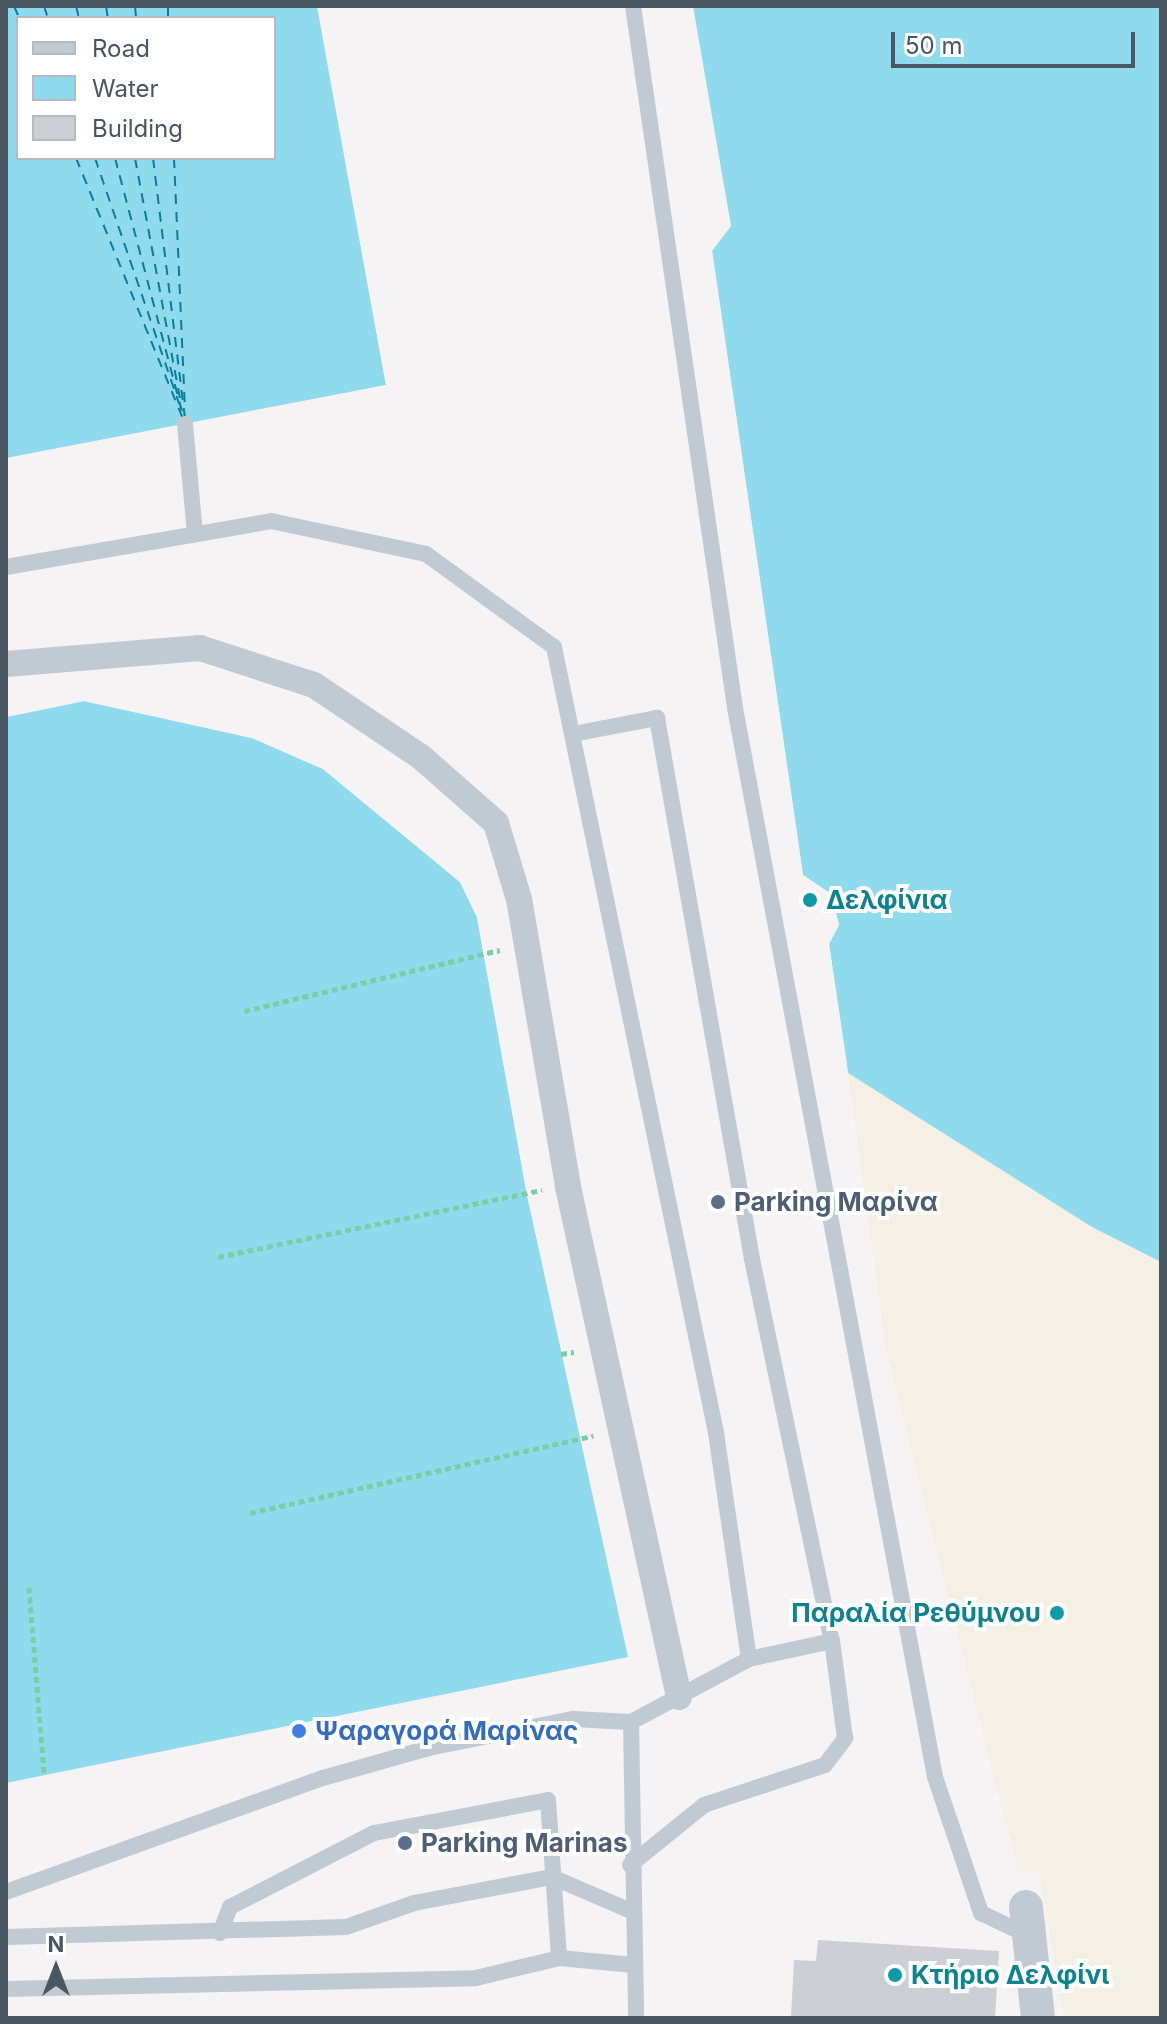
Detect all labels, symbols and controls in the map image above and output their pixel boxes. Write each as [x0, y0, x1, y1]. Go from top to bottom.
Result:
legend [16, 16, 276, 160]
scale bar [895, 16, 1139, 66]
text: 50 m [905, 31, 963, 60]
text: Road [92, 34, 150, 63]
text: Water [92, 74, 159, 103]
text: Building [92, 114, 183, 143]
place label: Δελφίνια [826, 884, 948, 916]
marker: Δελφίνια [801, 891, 819, 909]
place label: Parking Μαρίνα [734, 1186, 938, 1218]
marker: Parking Μαρίνα [709, 1193, 727, 1211]
place label: Παραλία Ρεθύμνου [791, 1597, 1041, 1629]
marker: Παραλία Ρεθύμνου [1048, 1604, 1066, 1622]
place label: Ψαραγορά Μαρίνας [315, 1715, 578, 1747]
marker: Ψαραγορά Μαρίνας [290, 1722, 308, 1740]
place label: Parking Marinas [421, 1827, 627, 1859]
marker: Parking Marinas [396, 1834, 414, 1852]
north arrow [16, 1928, 96, 2008]
text: N [48, 1931, 64, 1957]
place label: Κτήριο Δελφίνι [911, 1959, 1109, 1991]
marker: Κτήριο Δελφίνι [886, 1966, 904, 1984]

